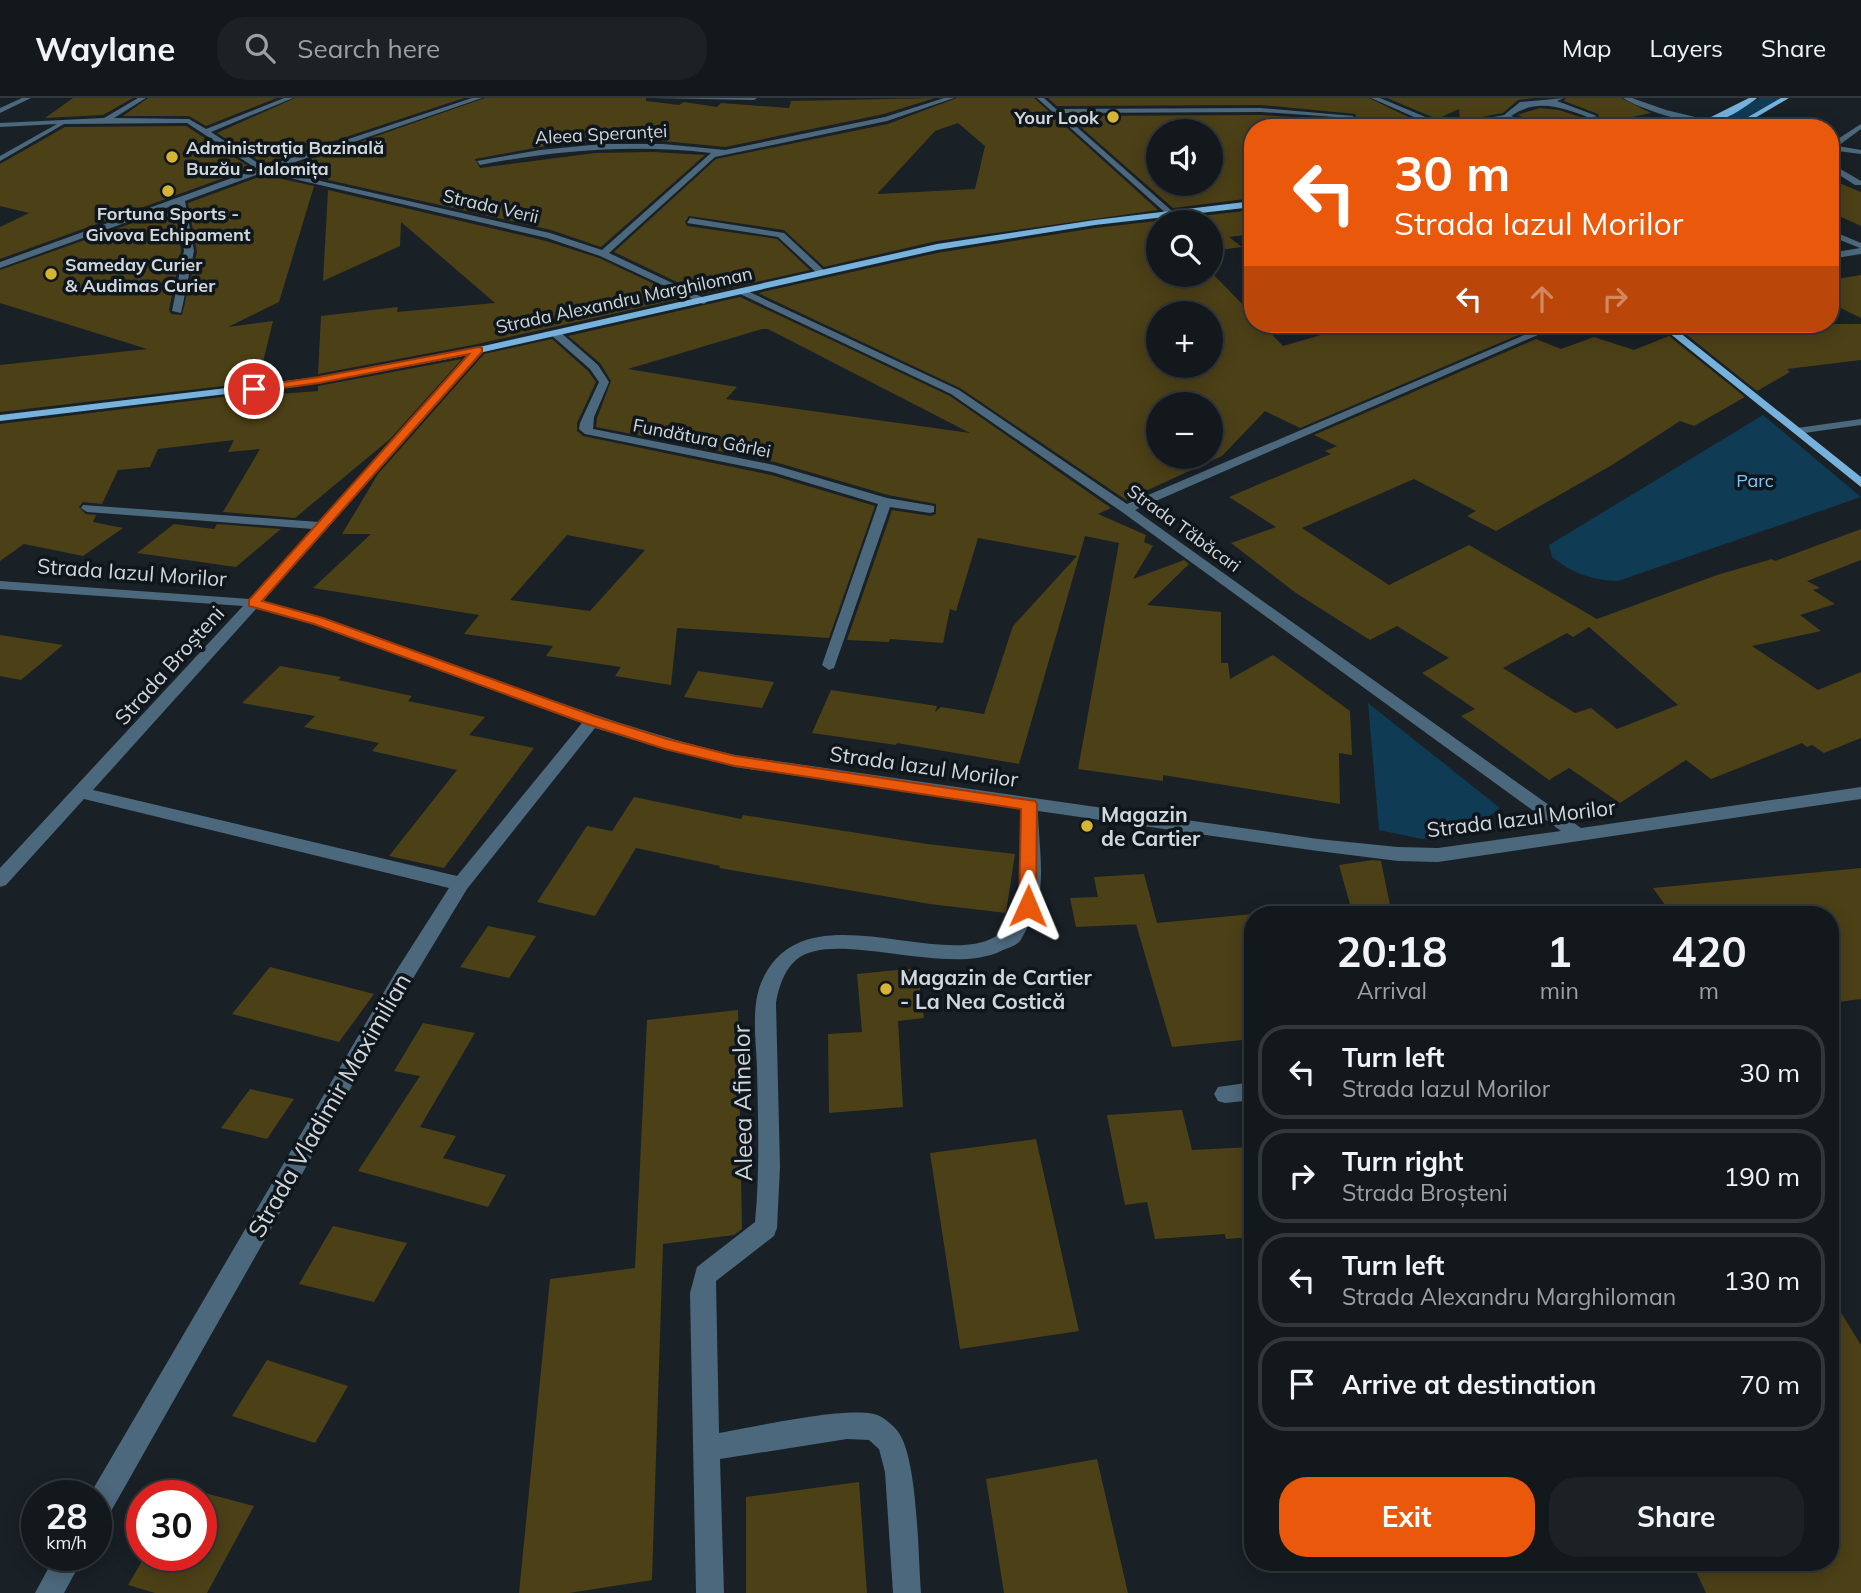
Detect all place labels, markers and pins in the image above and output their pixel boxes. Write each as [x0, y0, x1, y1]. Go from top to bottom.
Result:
place label: Your Look [1014, 106, 1100, 129]
marker: Your Look [1105, 109, 1121, 125]
place label: Administrația Bazinală Buzău - Ialomița [186, 136, 384, 180]
marker: Administrația Bazinală Buzău - Ialomița [164, 149, 180, 165]
marker: Fortuna Sports - Givova Echipament [160, 183, 176, 199]
place label: Fortuna Sports - Givova Echipament [85, 202, 251, 246]
place label: Sameday Curier & Audimas Curier [65, 253, 216, 297]
marker: Sameday Curier & Audimas Curier [43, 266, 59, 282]
pin [224, 359, 284, 419]
place label: Magazin de Cartier [1101, 801, 1201, 851]
marker: Magazin de Cartier [1079, 818, 1095, 834]
place label: Magazin de Cartier - La Nea Costică [900, 964, 1092, 1014]
marker: Magazin de Cartier - La Nea Costică [878, 981, 894, 997]

